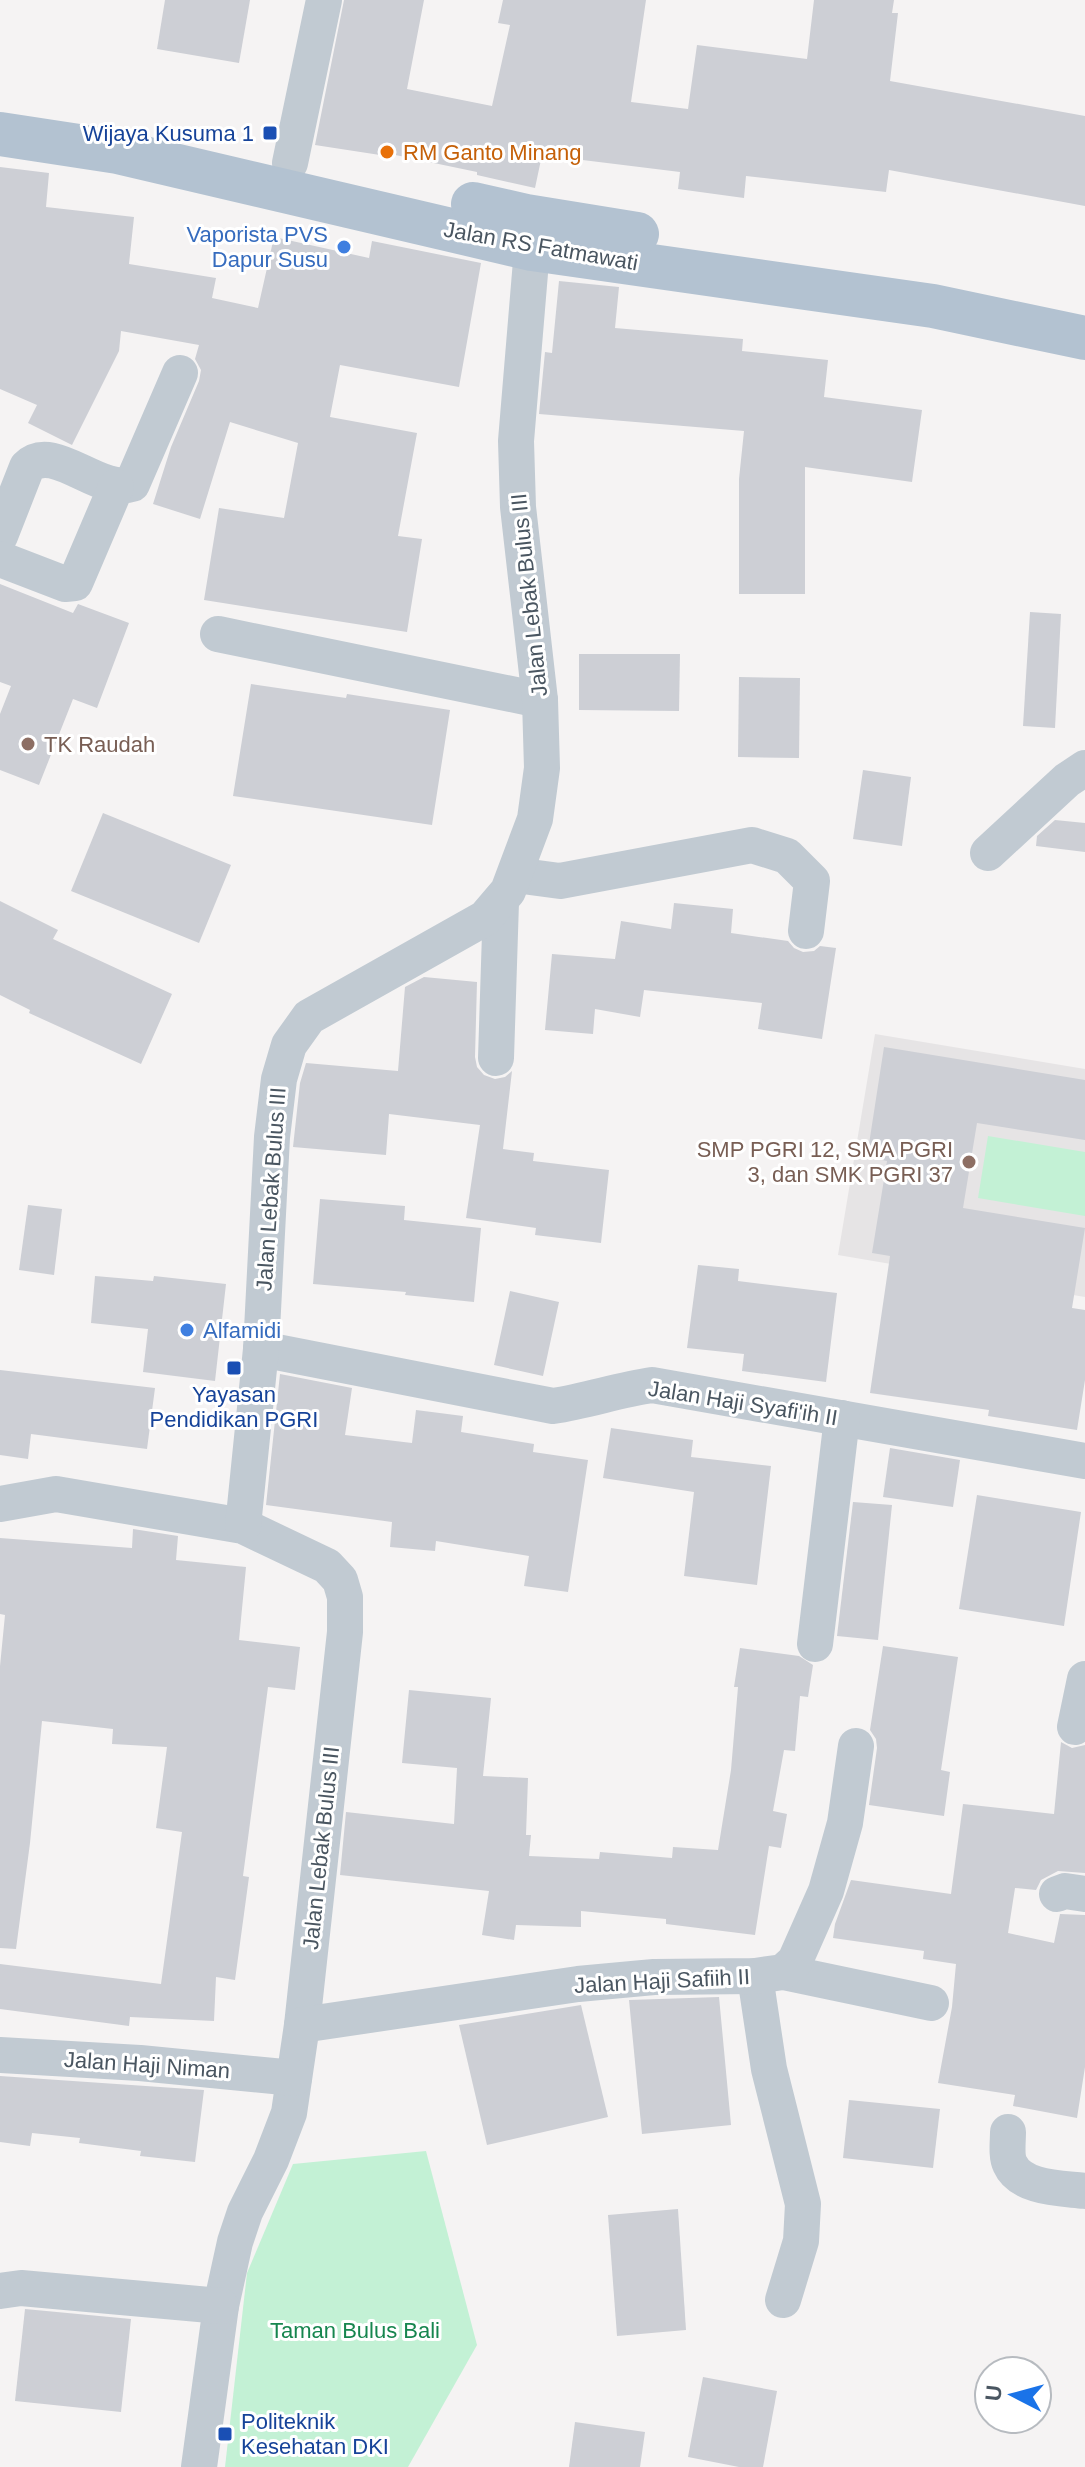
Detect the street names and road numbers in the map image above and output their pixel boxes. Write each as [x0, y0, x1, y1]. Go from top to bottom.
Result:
street label: Jalan RS Fatmawati [442, 217, 640, 275]
street label: Jalan Lebak Bulus III [506, 492, 552, 698]
street label: Jalan Lebak Bulus III [251, 1086, 291, 1292]
street label: Jalan Haji Syafi'ih II [647, 1376, 839, 1430]
street label: Jalan Lebak Bulus III [298, 1745, 344, 1951]
street label: Jalan Haji Safiih II [573, 1964, 751, 1998]
street label: Jalan Haji Niman [63, 2047, 231, 2083]

